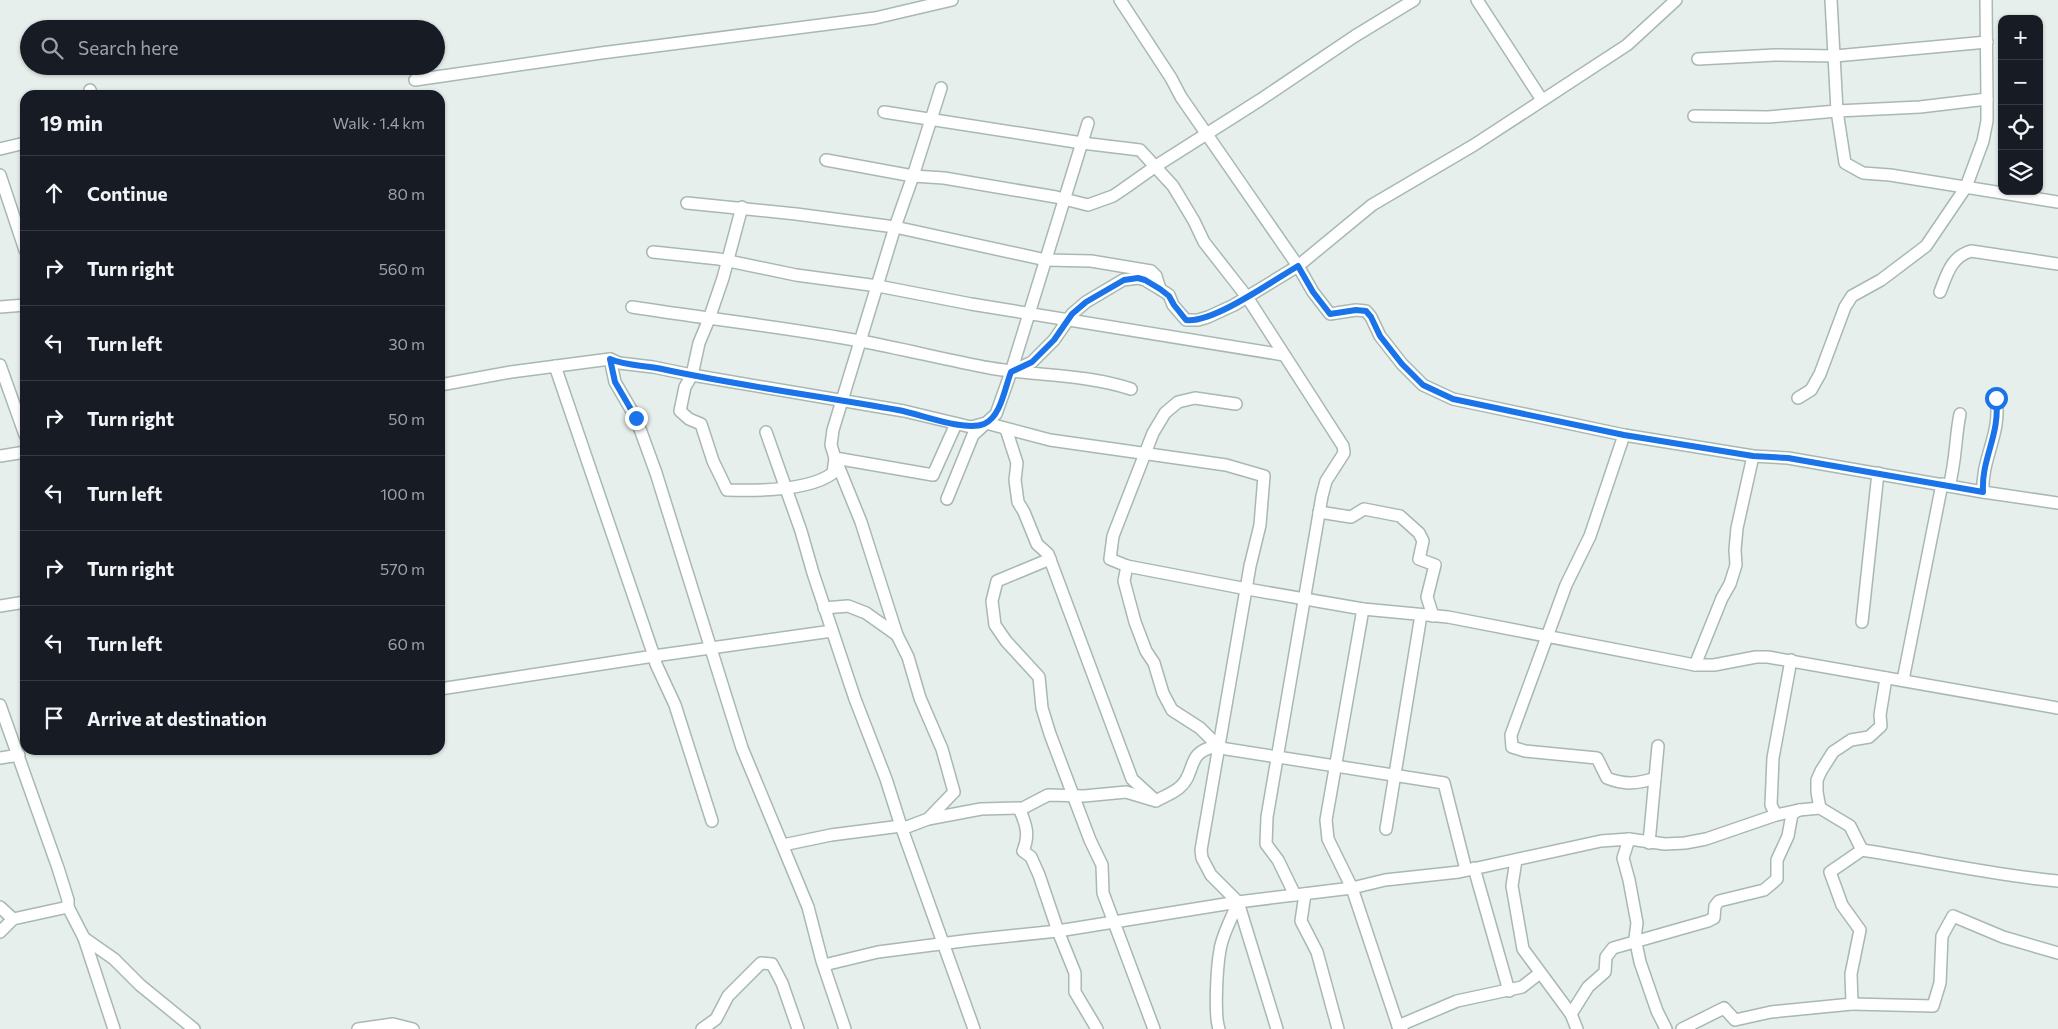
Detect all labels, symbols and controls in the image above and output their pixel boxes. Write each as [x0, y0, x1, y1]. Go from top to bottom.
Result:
map controls [1998, 15, 2043, 195]
button: + [1998, 15, 2043, 60]
search box [20, 20, 445, 75]
icon: search [38, 34, 66, 62]
text: Search here [78, 36, 178, 59]
button: − [1998, 60, 2043, 105]
button: locate [1998, 105, 2043, 150]
text: 19 min [40, 110, 103, 135]
text: Walk · 1.4 km [333, 113, 425, 132]
button: layers [1998, 150, 2043, 195]
icon: ahead [40, 179, 68, 207]
text: Continue [87, 182, 167, 205]
text: 80 m [388, 184, 425, 203]
icon: right [40, 254, 68, 282]
text: Turn right [87, 257, 174, 280]
text: 560 m [379, 259, 425, 278]
icon: left [40, 329, 68, 357]
text: Turn left [87, 332, 162, 355]
text: 30 m [388, 334, 425, 353]
route start [1985, 387, 2008, 410]
icon: right [40, 404, 68, 432]
text: Turn right [87, 407, 174, 430]
route end [625, 407, 648, 430]
text: 50 m [388, 409, 425, 428]
icon: left [40, 479, 68, 507]
text: Turn left [87, 482, 162, 505]
text: 100 m [380, 484, 425, 503]
icon: right [40, 554, 68, 582]
text: Turn right [87, 557, 174, 580]
text: 570 m [380, 559, 425, 578]
icon: left [40, 629, 68, 657]
text: Turn left [87, 632, 162, 655]
text: 60 m [388, 634, 425, 653]
icon: arrive [40, 704, 68, 732]
text: Arrive at destination [87, 707, 267, 730]

